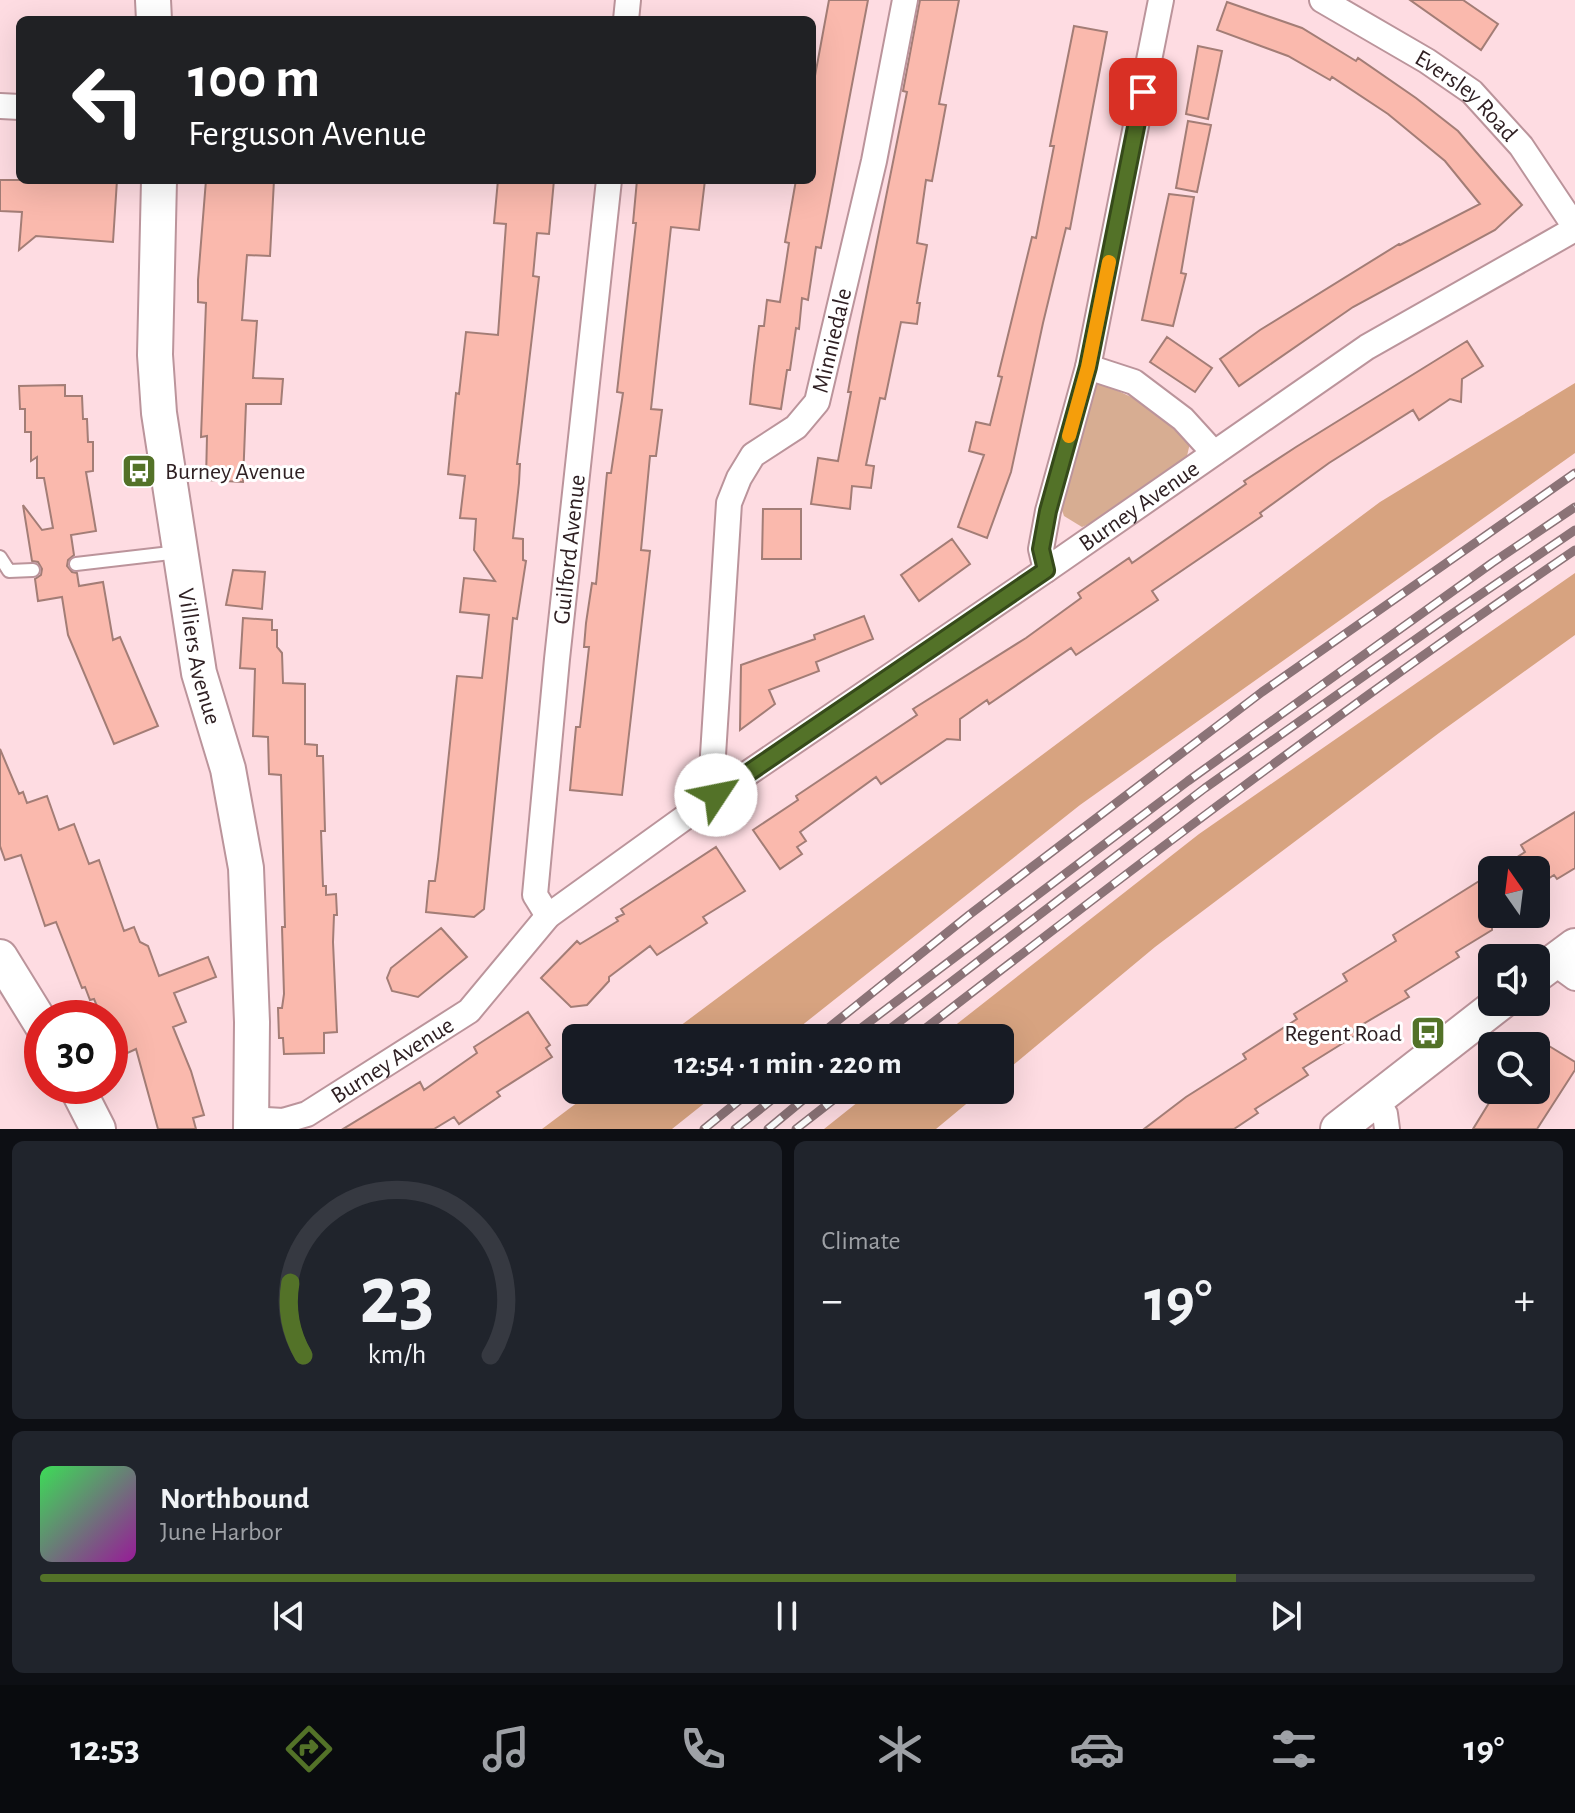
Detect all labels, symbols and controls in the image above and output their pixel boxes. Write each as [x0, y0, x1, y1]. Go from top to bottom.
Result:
street label: Eversley Road [1411, 46, 1522, 146]
icon: left [56, 48, 160, 152]
text: 100 m [188, 51, 320, 107]
pin [1109, 58, 1177, 126]
icon: arrive [1121, 70, 1165, 114]
text: Ferguson Avenue [188, 116, 427, 152]
street label: Minniedale [809, 286, 857, 395]
bus stop icon: Burney Avenue [120, 452, 158, 490]
street label: Burney Avenue [1075, 456, 1204, 556]
place label: Burney Avenue [165, 460, 305, 484]
street label: Guilford Avenue [550, 473, 590, 626]
street label: Villiers Avenue [173, 587, 225, 728]
position arrow [674, 753, 758, 837]
north arrow [1478, 856, 1550, 928]
map controls [1478, 856, 1550, 1104]
button: sound [1478, 944, 1550, 1016]
speed limit sign: 30 [24, 1000, 128, 1104]
street label: Burney Avenue [327, 1013, 458, 1108]
bus stop icon: Regent Road [1409, 1014, 1447, 1052]
place label: Regent Road [1284, 1022, 1402, 1046]
button: search [1478, 1032, 1550, 1104]
text: 12:54 · 1 min · 220 m [674, 1049, 902, 1079]
text: Climate [822, 1228, 900, 1254]
text: 23 [359, 1255, 434, 1339]
text: 19° [1144, 1272, 1212, 1332]
text: − [822, 1279, 843, 1323]
text: + [1514, 1279, 1535, 1323]
text: km/h [367, 1340, 426, 1369]
text: Northbound [160, 1484, 309, 1514]
text: June Harbor [160, 1519, 282, 1545]
icon: previous [267, 1594, 311, 1638]
icon: pause [765, 1594, 809, 1638]
icon: next [1264, 1594, 1308, 1638]
icon: directions [281, 1721, 337, 1777]
icon: music [478, 1721, 534, 1777]
icon: phone [675, 1721, 731, 1777]
icon: climate [872, 1721, 928, 1777]
icon: car [1069, 1721, 1125, 1777]
icon: filters [1266, 1721, 1322, 1777]
text: 12:53 [71, 1731, 140, 1767]
text: 19° [1463, 1731, 1504, 1767]

